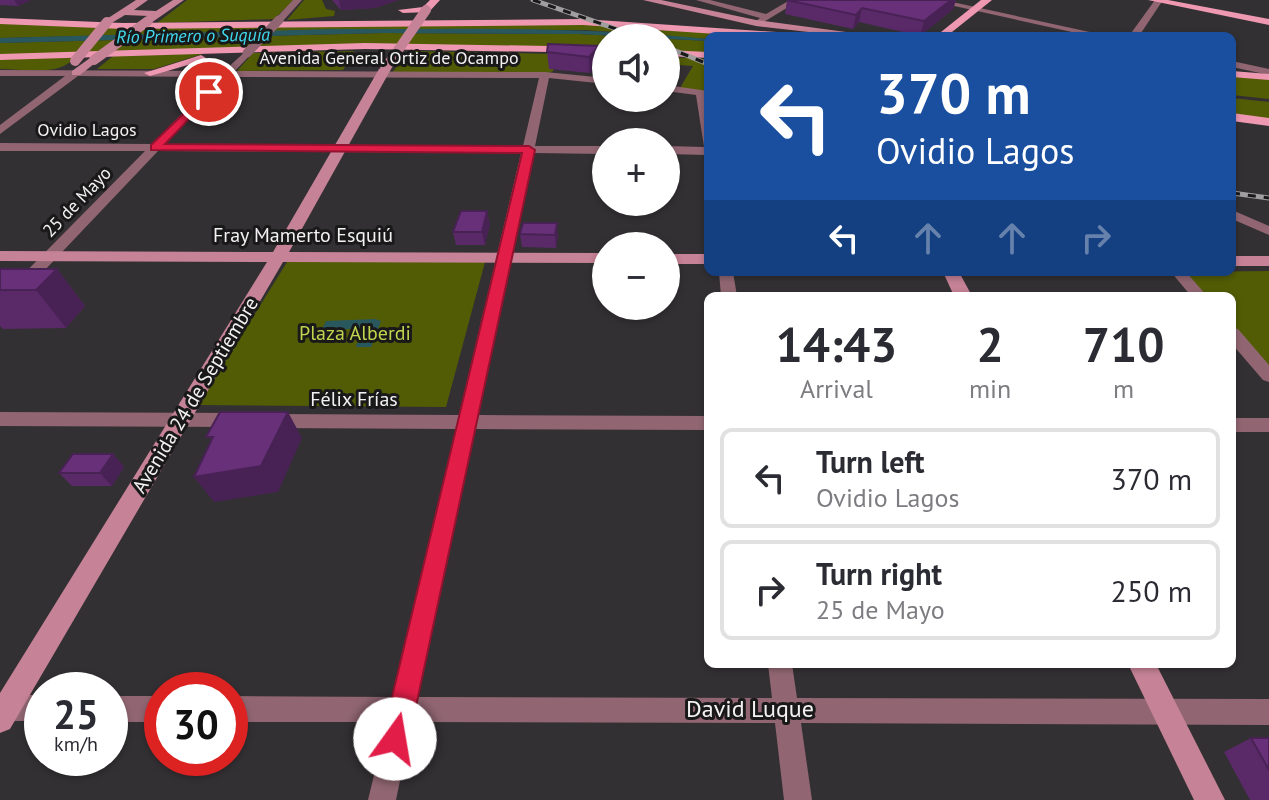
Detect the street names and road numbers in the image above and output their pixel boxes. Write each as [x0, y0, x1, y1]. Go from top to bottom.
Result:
street label: Avenida General Ortiz de Ocampo [259, 46, 519, 69]
street label: Ovidio Lagos [37, 118, 137, 141]
street label: 25 de Mayo [37, 162, 116, 242]
street label: Fray Mamerto Esquiú [213, 222, 393, 248]
street label: Avenida 24 de Septiembre [126, 292, 264, 498]
street label: Félix Frías [310, 386, 398, 412]
street label: David Luque [686, 693, 814, 724]

